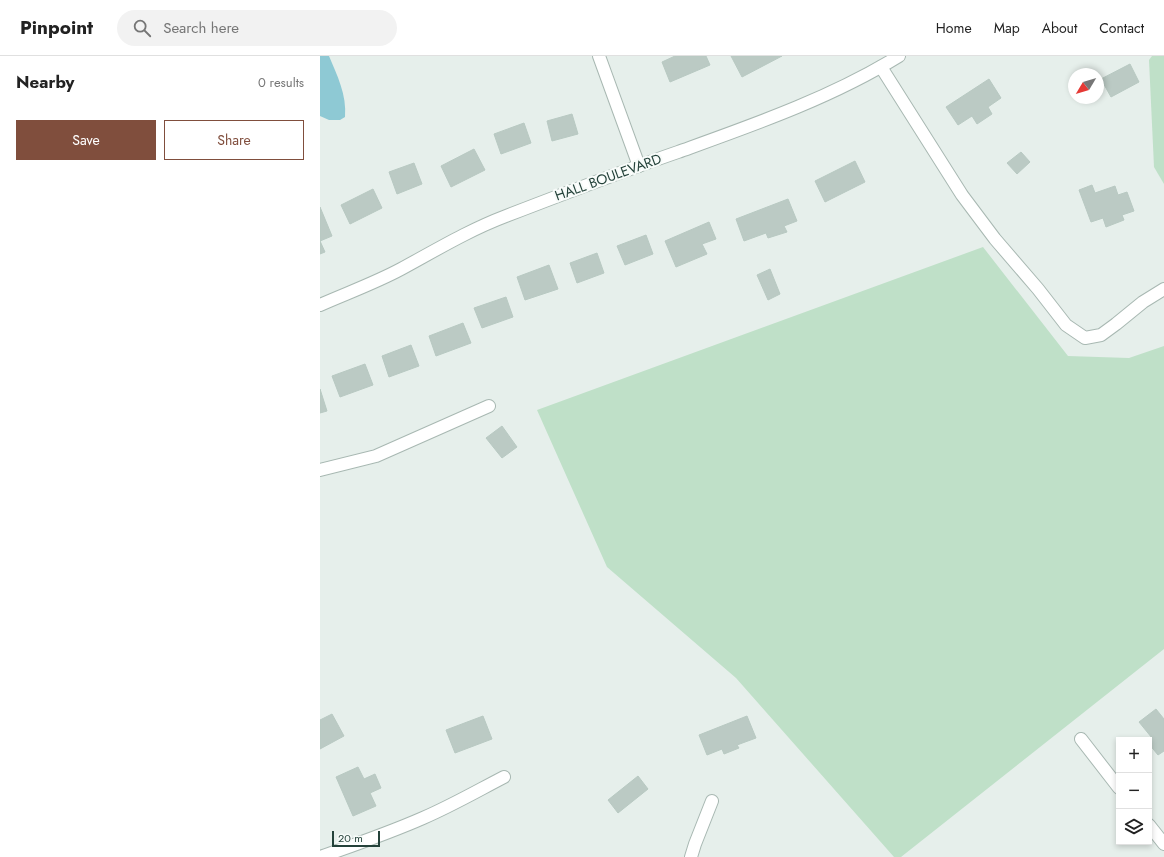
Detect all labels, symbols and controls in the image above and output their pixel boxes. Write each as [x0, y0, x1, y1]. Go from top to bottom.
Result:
search box [117, 10, 397, 46]
text: Pinpoint [20, 14, 93, 41]
icon: search [131, 17, 153, 39]
text: Search here [163, 17, 239, 39]
text: Home [936, 18, 972, 38]
text: Map [994, 18, 1020, 38]
text: About [1042, 18, 1077, 38]
text: Contact [1099, 18, 1144, 38]
north arrow [1068, 68, 1104, 104]
text: Nearby [16, 70, 74, 94]
text: 0 results [258, 73, 304, 92]
button: Save [16, 120, 156, 160]
button: Share [164, 120, 304, 160]
street label: HALL BOULEVARD [552, 148, 664, 206]
map controls [1116, 737, 1152, 845]
button: + [1116, 737, 1152, 773]
button: − [1116, 773, 1152, 809]
button: layers [1116, 809, 1152, 845]
scale bar [332, 829, 380, 848]
text: 20 m [338, 830, 363, 846]

